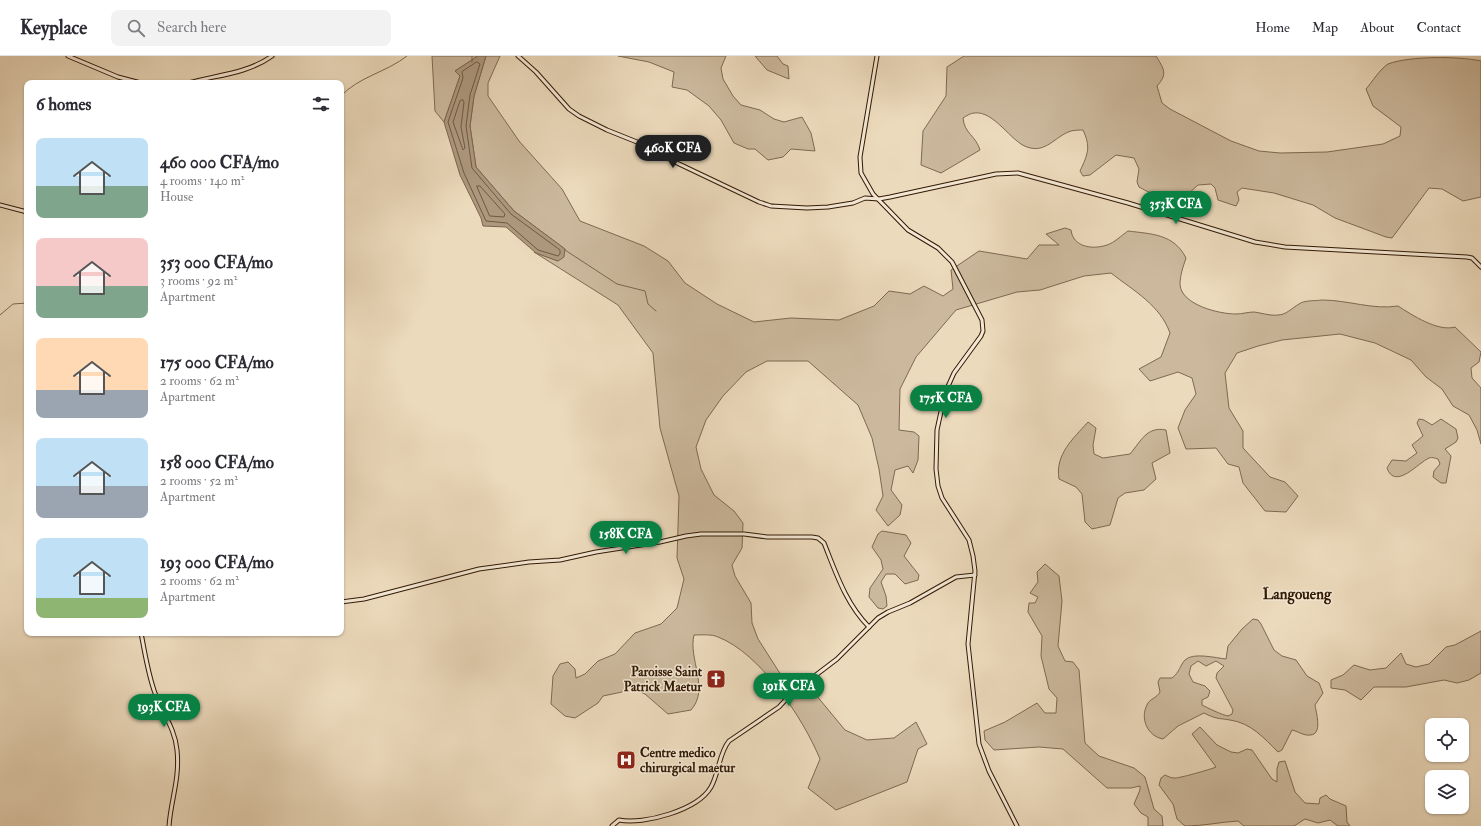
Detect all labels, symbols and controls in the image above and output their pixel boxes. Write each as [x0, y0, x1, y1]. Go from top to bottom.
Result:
search box [111, 10, 391, 46]
text: Keyplace [20, 16, 87, 40]
icon: search [125, 17, 147, 39]
text: Search here [157, 18, 226, 37]
text: Home [1255, 19, 1290, 36]
text: Map [1312, 19, 1338, 36]
text: About [1360, 19, 1394, 36]
text: Contact [1416, 19, 1461, 36]
icon: filters [310, 93, 332, 115]
text: 6 homes [36, 94, 91, 115]
pin: 460K CFA [632, 135, 714, 169]
text: 460K CFA [644, 140, 702, 156]
text: 460 000 CFA/mo [160, 152, 279, 173]
icon: home [68, 154, 116, 202]
text: 4 rooms · 140 m² [160, 173, 244, 189]
text: House [160, 189, 193, 205]
pin: 353K CFA [1135, 191, 1217, 225]
text: 353K CFA [1149, 196, 1203, 212]
text: 353 000 CFA/mo [160, 252, 273, 273]
icon: home [68, 254, 116, 302]
text: 3 rooms · 92 m² [160, 273, 237, 289]
text: Apartment [160, 289, 216, 305]
text: 175 000 CFA/mo [160, 352, 274, 373]
icon: home [68, 354, 116, 402]
text: 2 rooms · 62 m² [160, 373, 239, 389]
pin: 175K CFA [905, 385, 987, 419]
text: Apartment [160, 389, 216, 405]
text: 175K CFA [919, 390, 973, 406]
text: 158 000 CFA/mo [160, 452, 274, 473]
icon: home [68, 454, 116, 502]
text: 2 rooms · 52 m² [160, 473, 238, 489]
text: Apartment [160, 489, 216, 505]
pin: 158K CFA [585, 521, 667, 555]
text: 158K CFA [599, 526, 653, 542]
text: 193 000 CFA/mo [160, 552, 274, 573]
icon: home [68, 554, 116, 602]
text: 2 rooms · 62 m² [160, 573, 239, 589]
district label: Langoueng [1263, 585, 1332, 605]
text: Apartment [160, 589, 216, 605]
place label: Paroisse Saint Patrick Maetur [624, 664, 703, 695]
church icon: Paroisse Saint Patrick Maetur [705, 668, 727, 690]
pin: 191K CFA [748, 673, 830, 707]
text: 191K CFA [762, 678, 816, 694]
pin: 193K CFA [123, 694, 205, 728]
text: 193K CFA [137, 699, 191, 715]
map controls [1425, 718, 1469, 814]
button: locate [1425, 718, 1469, 762]
place label: Centre medico chirurgical maetur [640, 745, 736, 777]
hospital icon: Centre medico chirurgical maetur [615, 749, 637, 771]
button: layers [1425, 770, 1469, 814]

